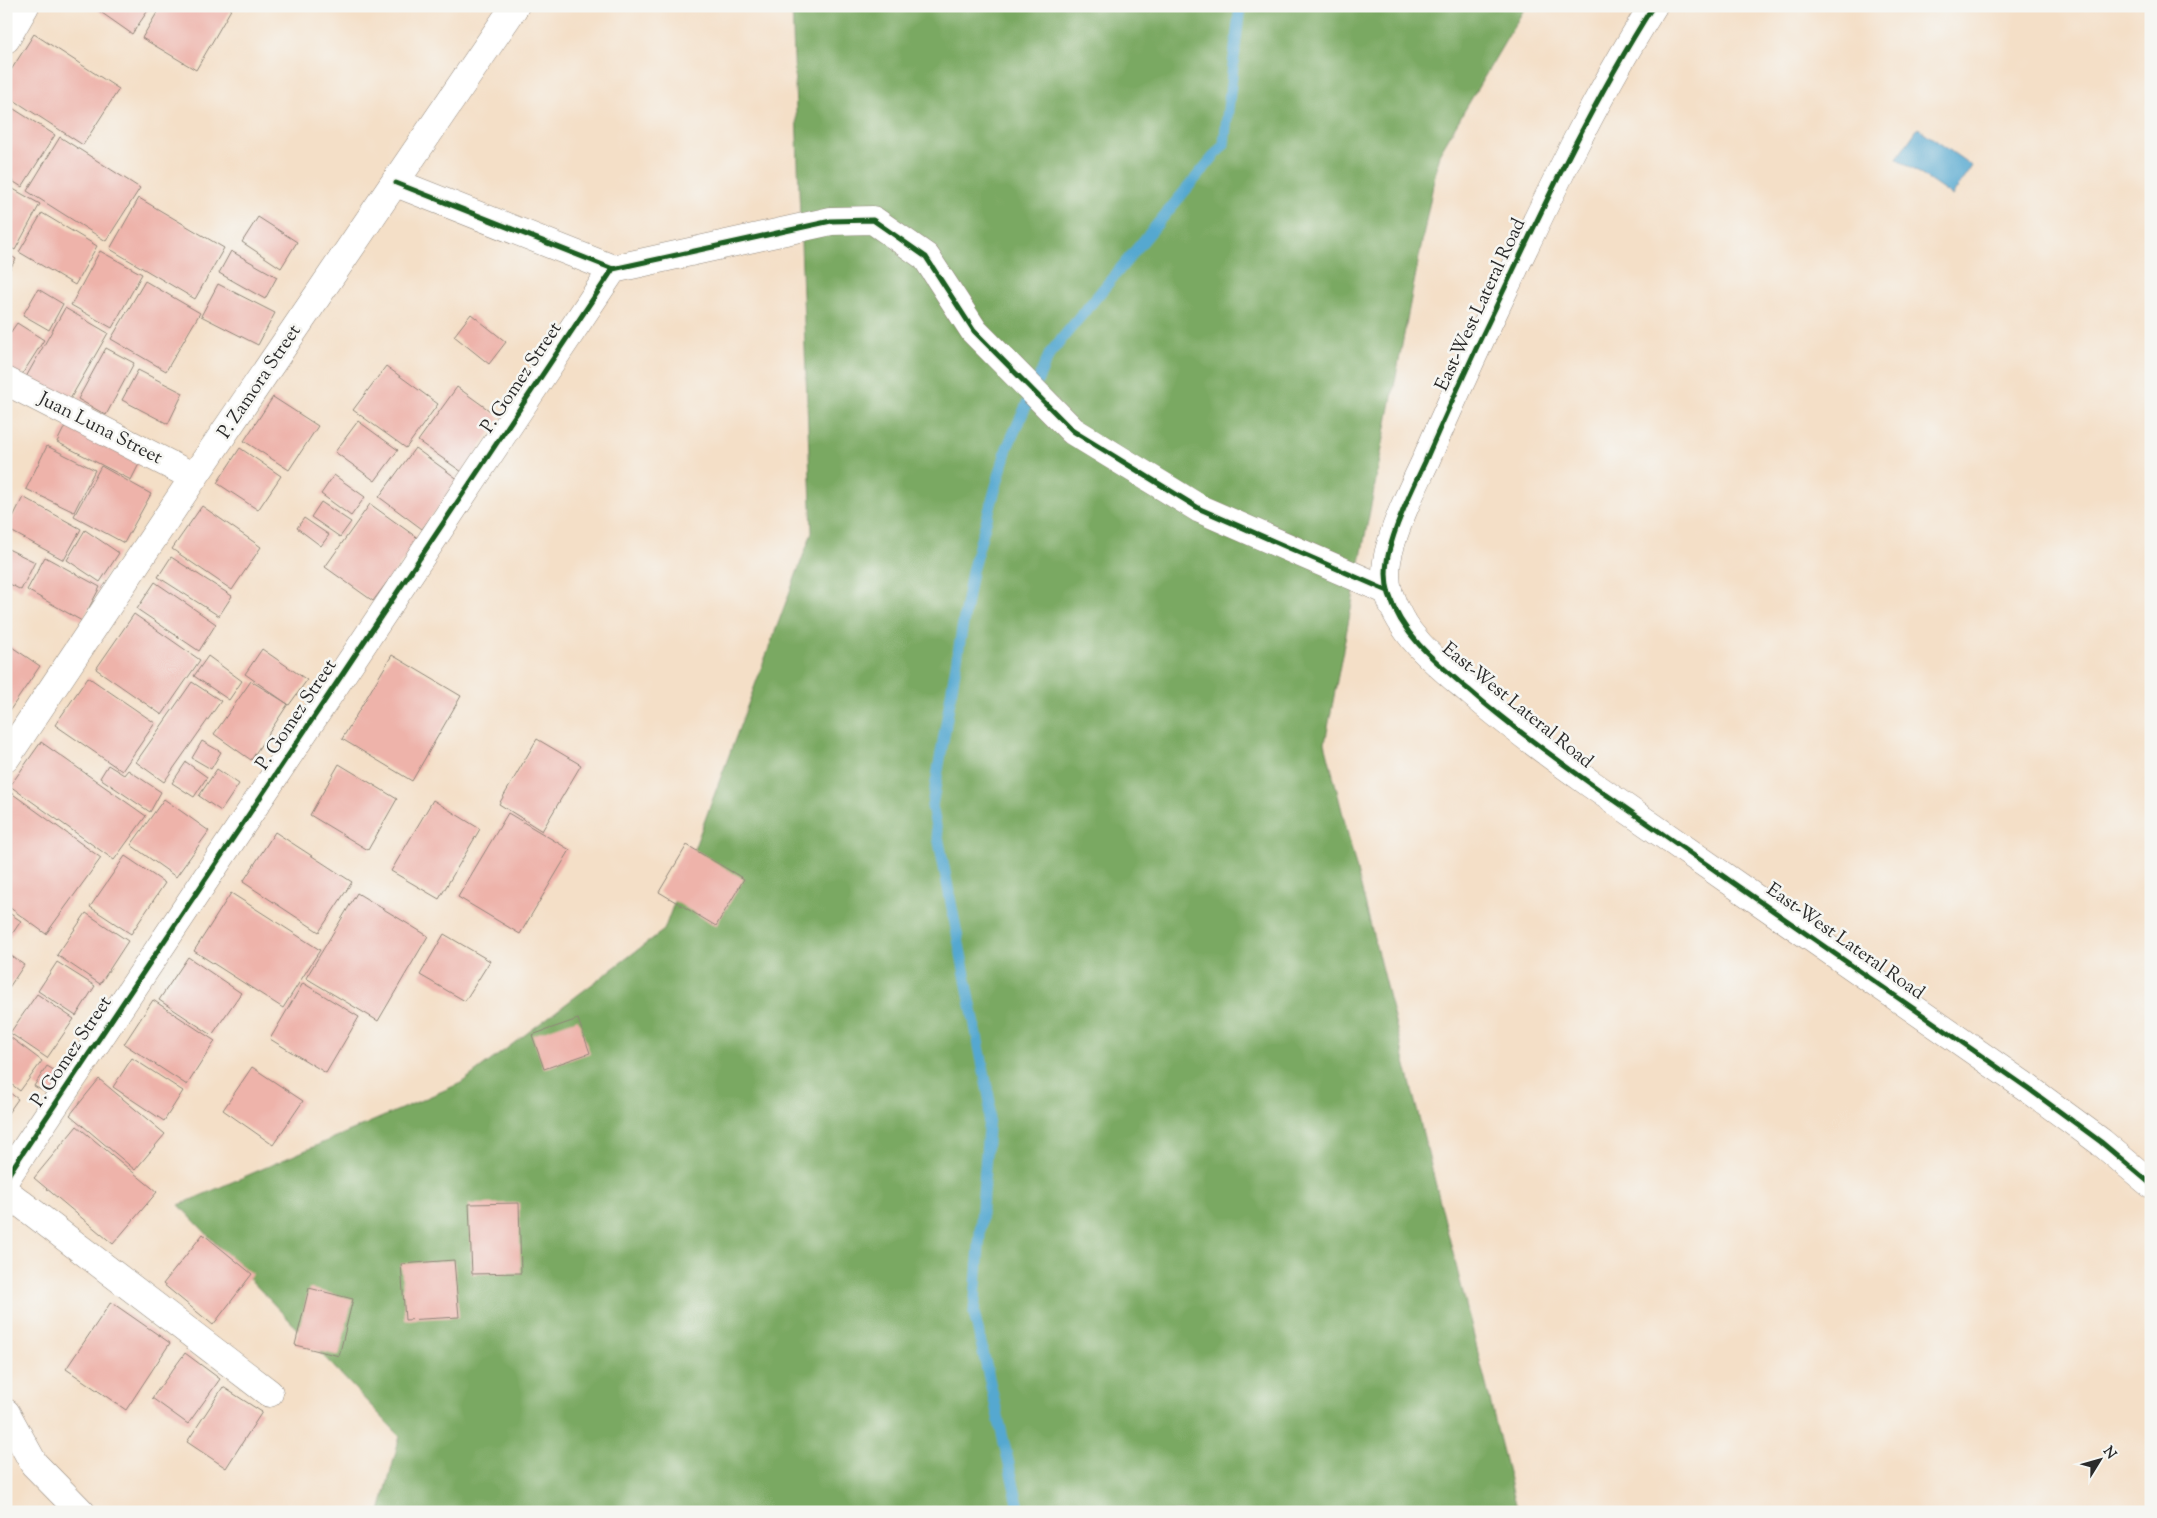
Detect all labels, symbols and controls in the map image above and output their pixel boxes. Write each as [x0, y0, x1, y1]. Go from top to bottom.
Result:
street label: East-West Lateral Road [1429, 214, 1533, 396]
street label: P. Gomez Street [475, 317, 569, 439]
street label: P. Zamora Street [212, 319, 309, 445]
street label: Juan Luna Street [32, 386, 167, 472]
street label: East-West Lateral Road [1436, 636, 1599, 776]
street label: P. Gomez Street [250, 654, 344, 776]
street label: East-West Lateral Road [1760, 877, 1930, 1007]
street label: P. Gomez Street [25, 991, 119, 1113]
north arrow [2074, 1436, 2124, 1486]
text: N [2097, 1443, 2120, 1464]

